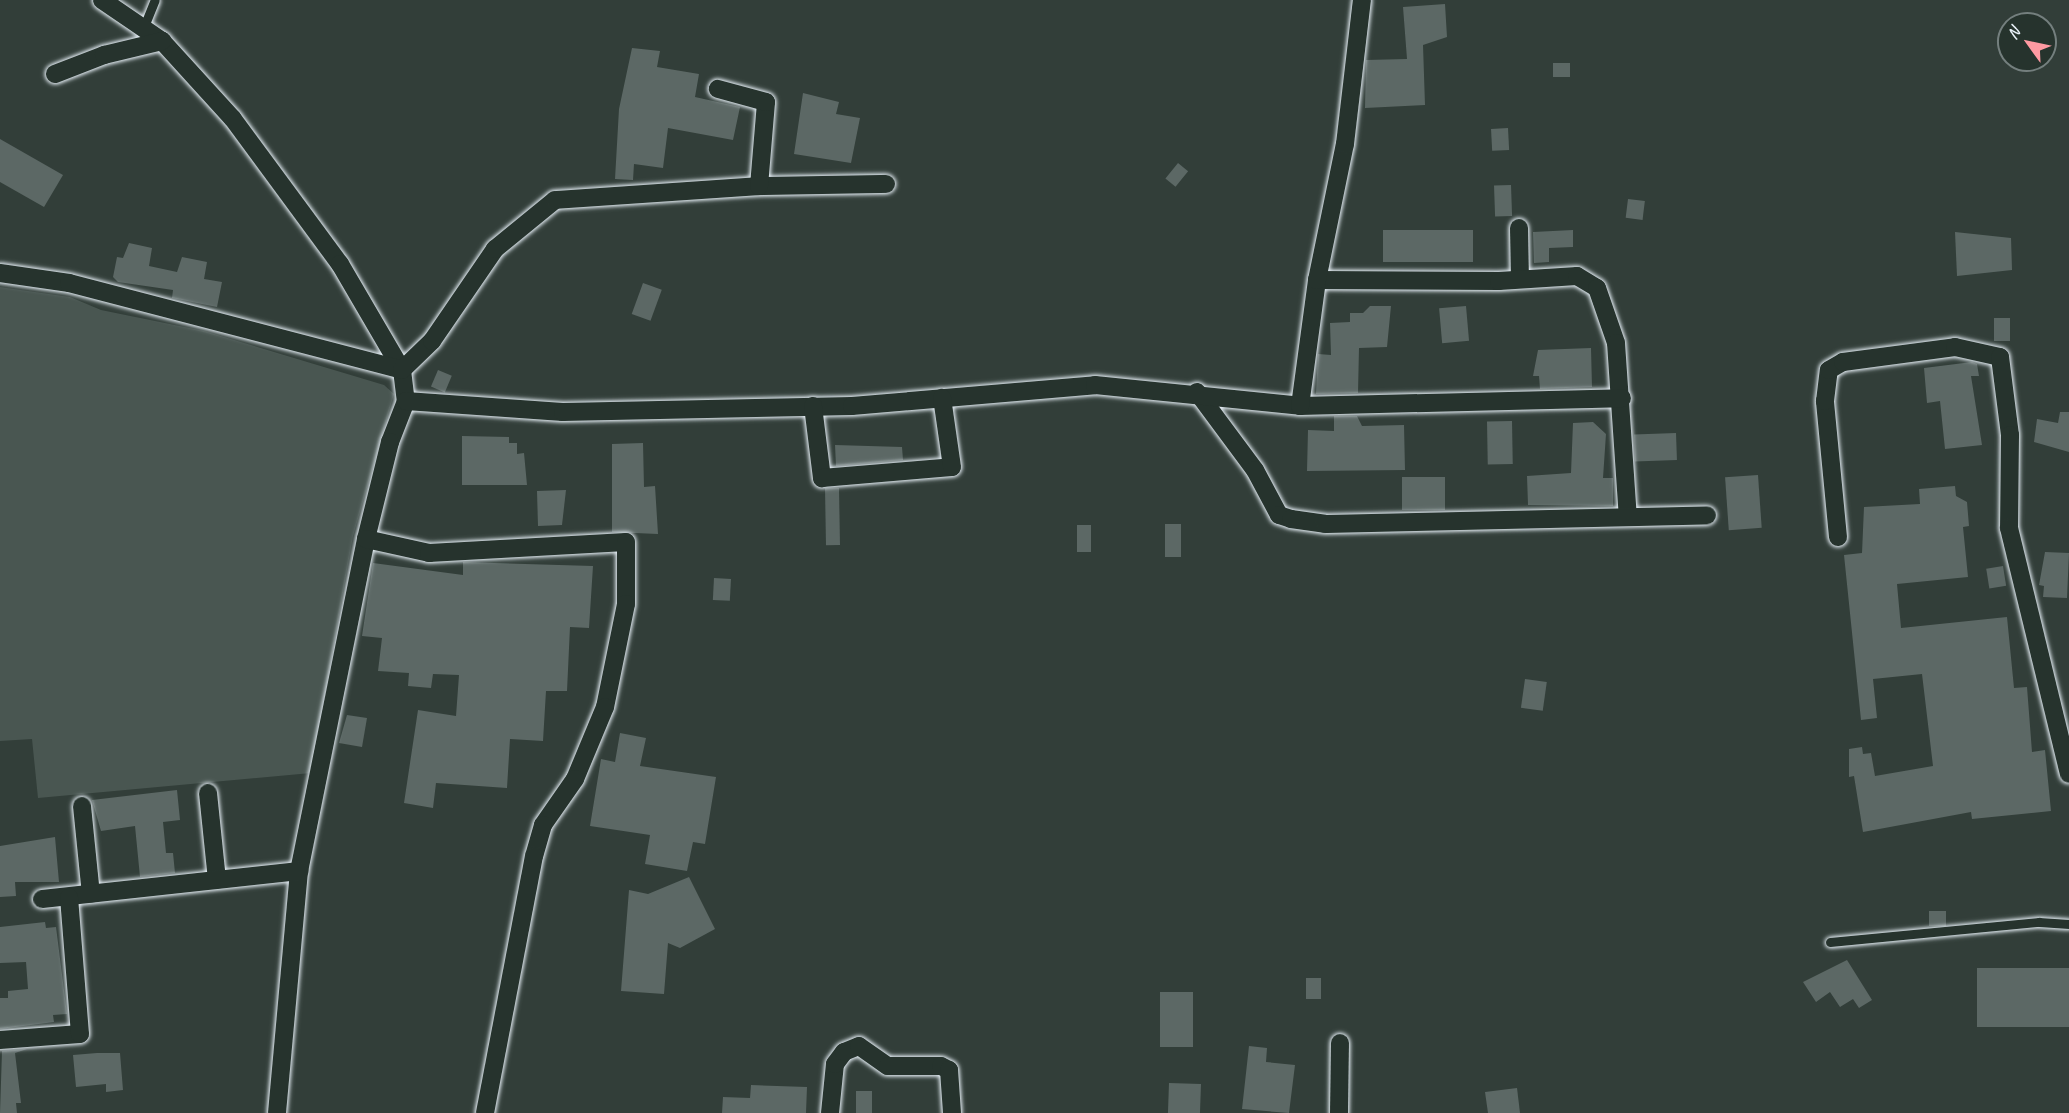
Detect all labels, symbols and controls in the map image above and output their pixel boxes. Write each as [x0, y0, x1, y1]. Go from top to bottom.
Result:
north arrow [1997, 12, 2057, 72]
text: N [2002, 24, 2025, 43]

